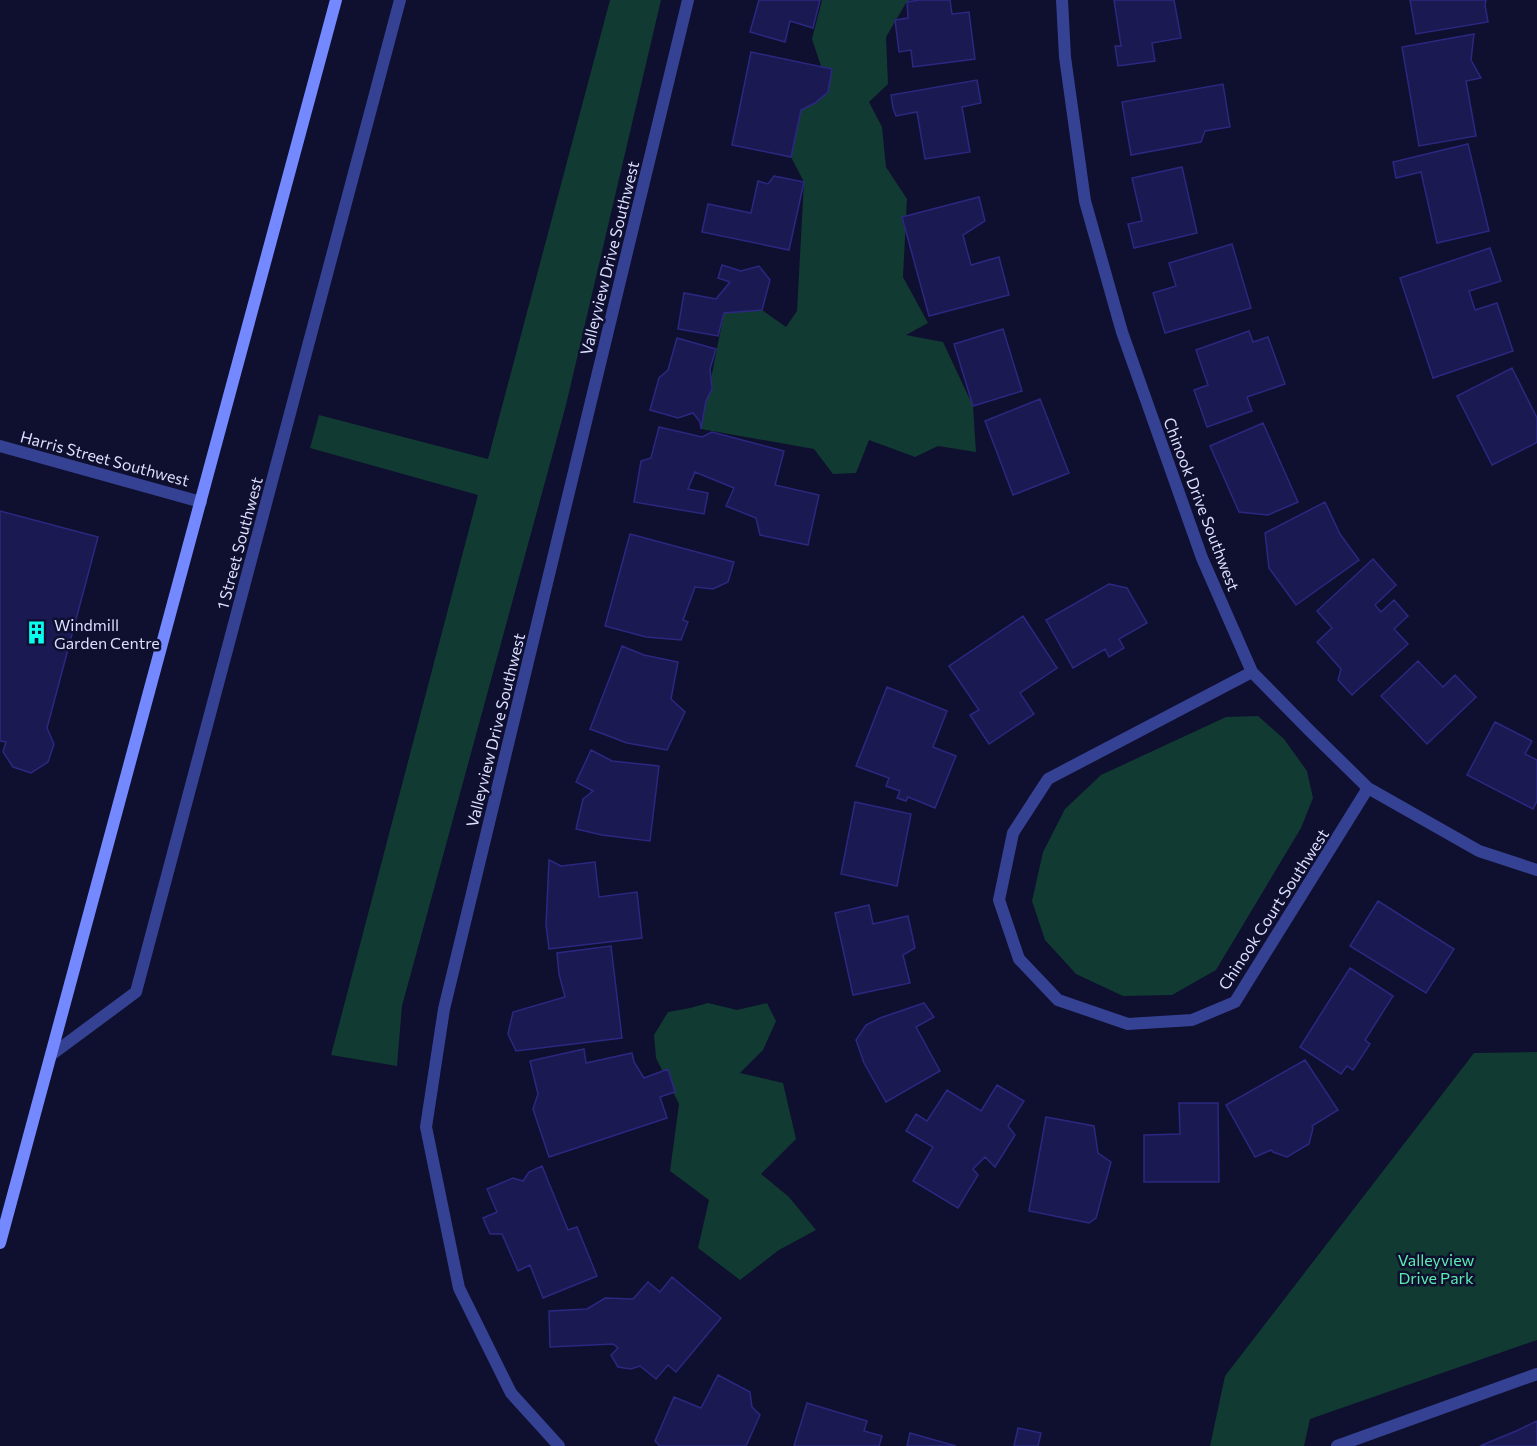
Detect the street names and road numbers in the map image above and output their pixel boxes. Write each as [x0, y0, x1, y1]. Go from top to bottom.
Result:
street label: Valleyview Drive Southwest [576, 158, 642, 357]
street label: Chinook Drive Southwest [1160, 415, 1244, 594]
street label: Harris Street Southwest [18, 426, 192, 490]
street label: 1 Street Southwest [212, 474, 266, 611]
street label: Valleyview Drive Southwest [462, 630, 528, 829]
street label: Chinook Court Southwest [1214, 825, 1332, 993]

